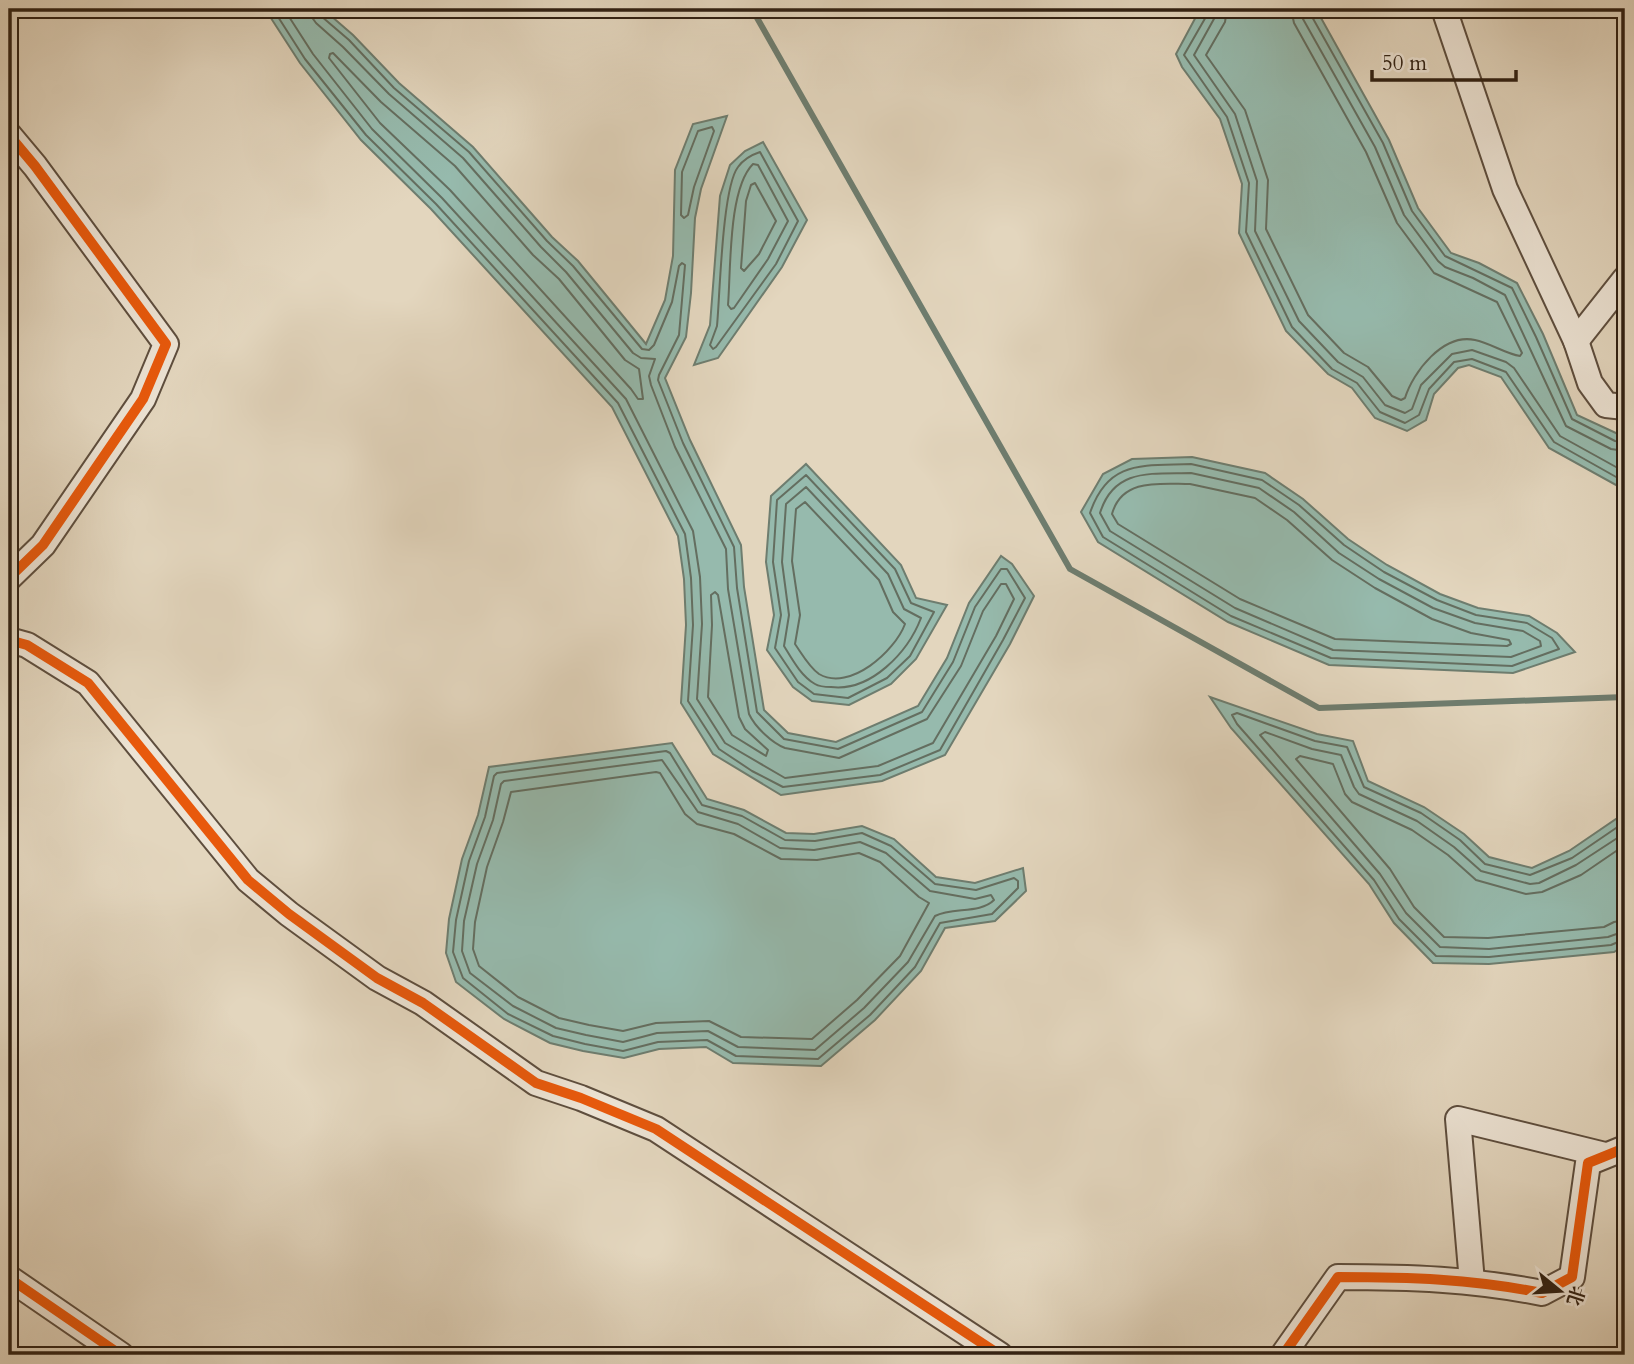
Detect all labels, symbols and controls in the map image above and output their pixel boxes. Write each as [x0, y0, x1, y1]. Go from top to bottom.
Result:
scale bar [1372, 38, 1515, 82]
text: 50 m [1382, 49, 1427, 78]
north arrow [1526, 1256, 1596, 1326]
text: 北 [1560, 1283, 1591, 1309]

